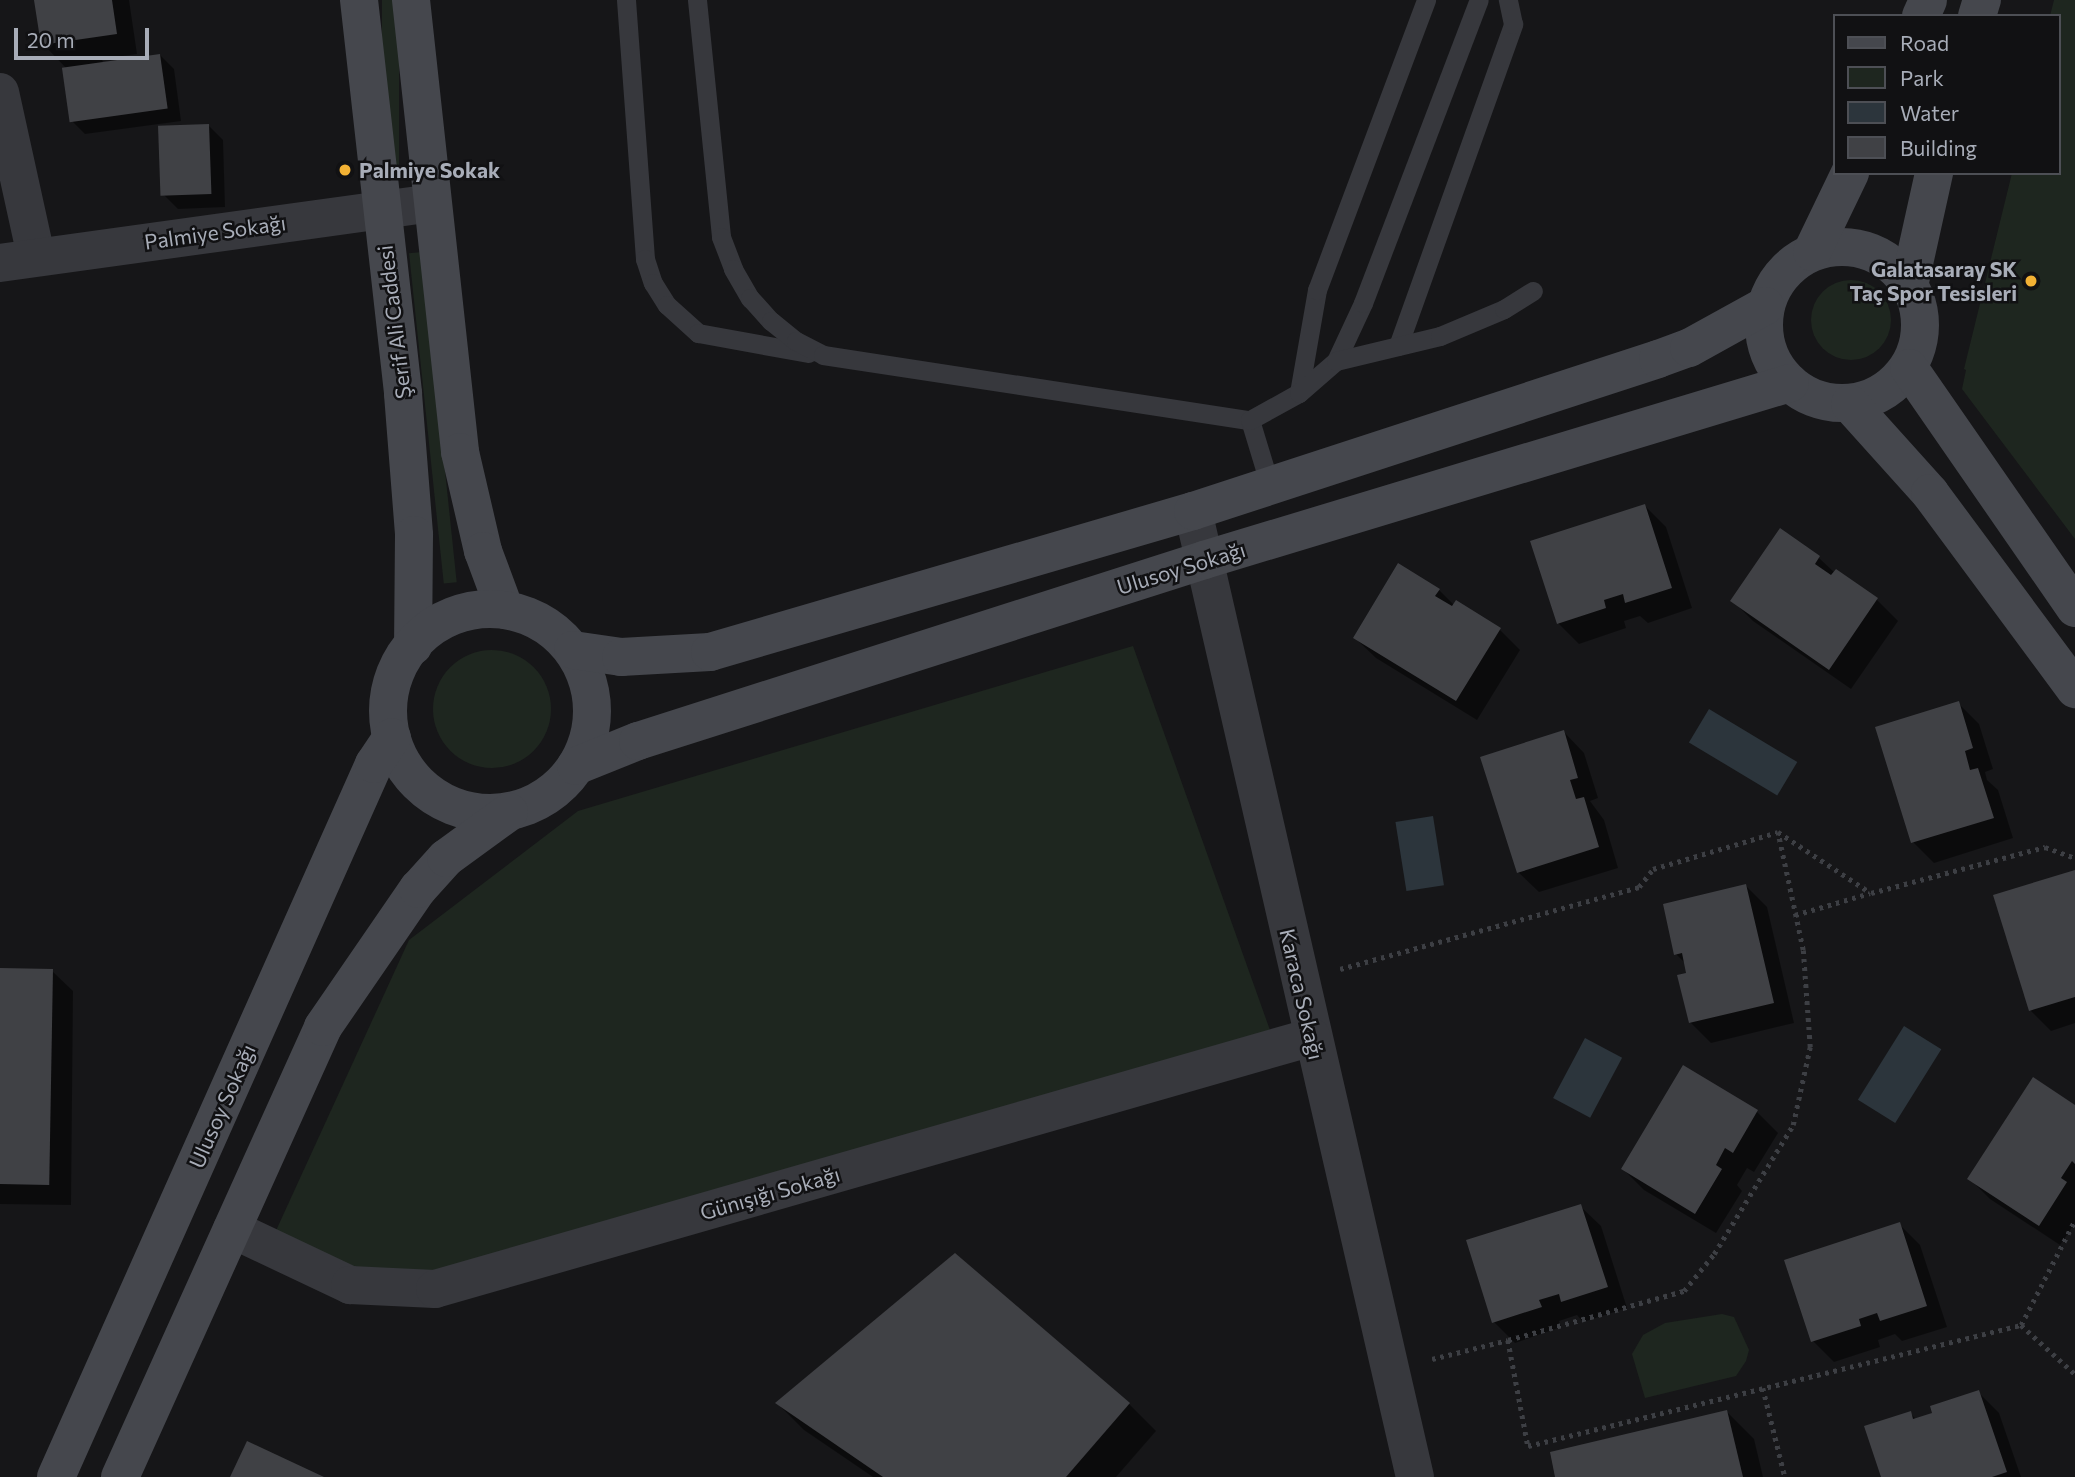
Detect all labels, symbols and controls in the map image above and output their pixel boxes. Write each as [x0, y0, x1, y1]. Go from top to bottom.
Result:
scale bar [18, 14, 152, 58]
legend [1834, 14, 2061, 175]
text: 20 m [27, 27, 75, 52]
text: Road [1900, 30, 1949, 55]
text: Park [1900, 65, 1944, 90]
text: Water [1900, 100, 1959, 125]
text: Building [1900, 135, 1977, 160]
place label: Palmiye Sokak [359, 157, 500, 183]
marker: Palmiye Sokak [337, 162, 353, 178]
street label: Palmiye Sokağı [143, 210, 287, 254]
street label: Şerif Ali Caddesi [372, 244, 416, 400]
place label: Galatasaray SK Taç Spor Tesisleri [1850, 256, 2017, 306]
marker: Galatasaray SK Taç Spor Tesisleri [2023, 273, 2039, 289]
street label: Ulusoy Sokağı [1114, 537, 1248, 599]
street label: Karaca Sokağı [1275, 926, 1329, 1062]
street label: Ulusoy Sokağı [183, 1040, 261, 1172]
street label: Günışığı Sokağı [697, 1161, 843, 1225]

